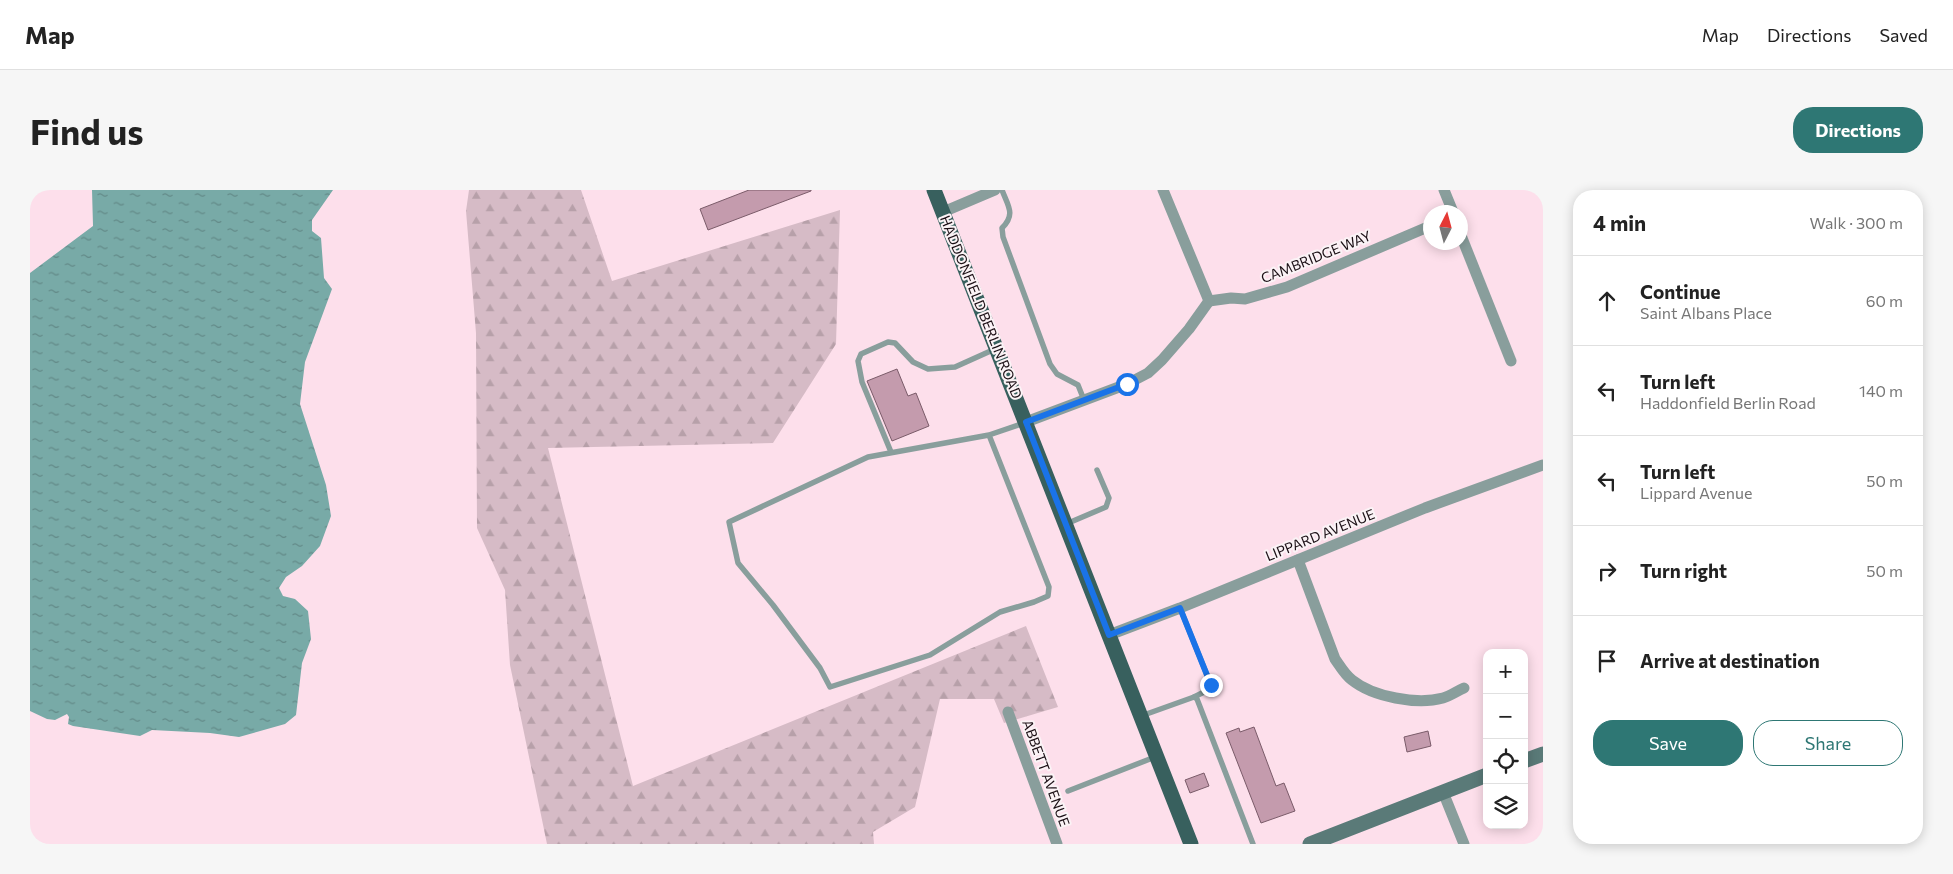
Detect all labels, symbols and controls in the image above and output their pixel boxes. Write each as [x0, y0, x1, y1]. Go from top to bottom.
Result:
text: Map [25, 20, 75, 49]
text: Map [1702, 24, 1739, 46]
text: Directions [1767, 24, 1851, 46]
text: Saved [1879, 24, 1928, 46]
button: Directions [1793, 107, 1923, 153]
text: Find us [30, 109, 144, 152]
north arrow [1423, 205, 1468, 250]
text: 4 min [1593, 210, 1646, 235]
street label: HADDONFIELD BERLIN ROAD [937, 213, 1026, 401]
text: Walk · 300 m [1809, 213, 1903, 232]
street label: CAMBRIDGE WAY [1258, 227, 1373, 286]
text: Continue [1640, 280, 1720, 303]
icon: ahead [1593, 287, 1621, 315]
text: 60 m [1866, 291, 1903, 310]
text: Saint Albans Place [1640, 303, 1772, 322]
text: Turn left [1640, 370, 1715, 393]
route start [1116, 373, 1139, 396]
icon: left [1593, 377, 1621, 405]
text: 140 m [1859, 381, 1903, 400]
text: Haddonfield Berlin Road [1640, 393, 1816, 412]
text: Turn left [1640, 460, 1715, 483]
icon: left [1593, 467, 1621, 495]
text: 50 m [1866, 471, 1903, 490]
text: Lippard Avenue [1640, 483, 1752, 502]
street label: LIPPARD AVENUE [1263, 505, 1377, 564]
icon: right [1593, 557, 1621, 585]
text: Turn right [1640, 559, 1727, 582]
text: 50 m [1866, 561, 1903, 580]
icon: arrive [1593, 647, 1621, 675]
map controls [1483, 649, 1528, 829]
button: + [1483, 649, 1528, 694]
text: Arrive at destination [1640, 649, 1820, 672]
route end [1200, 674, 1223, 697]
button: − [1483, 694, 1528, 739]
street label: ABBETT AVENUE [1019, 717, 1074, 829]
button: Save [1593, 720, 1743, 766]
button: Share [1753, 720, 1903, 766]
button: locate [1483, 739, 1528, 784]
button: layers [1483, 784, 1528, 829]

